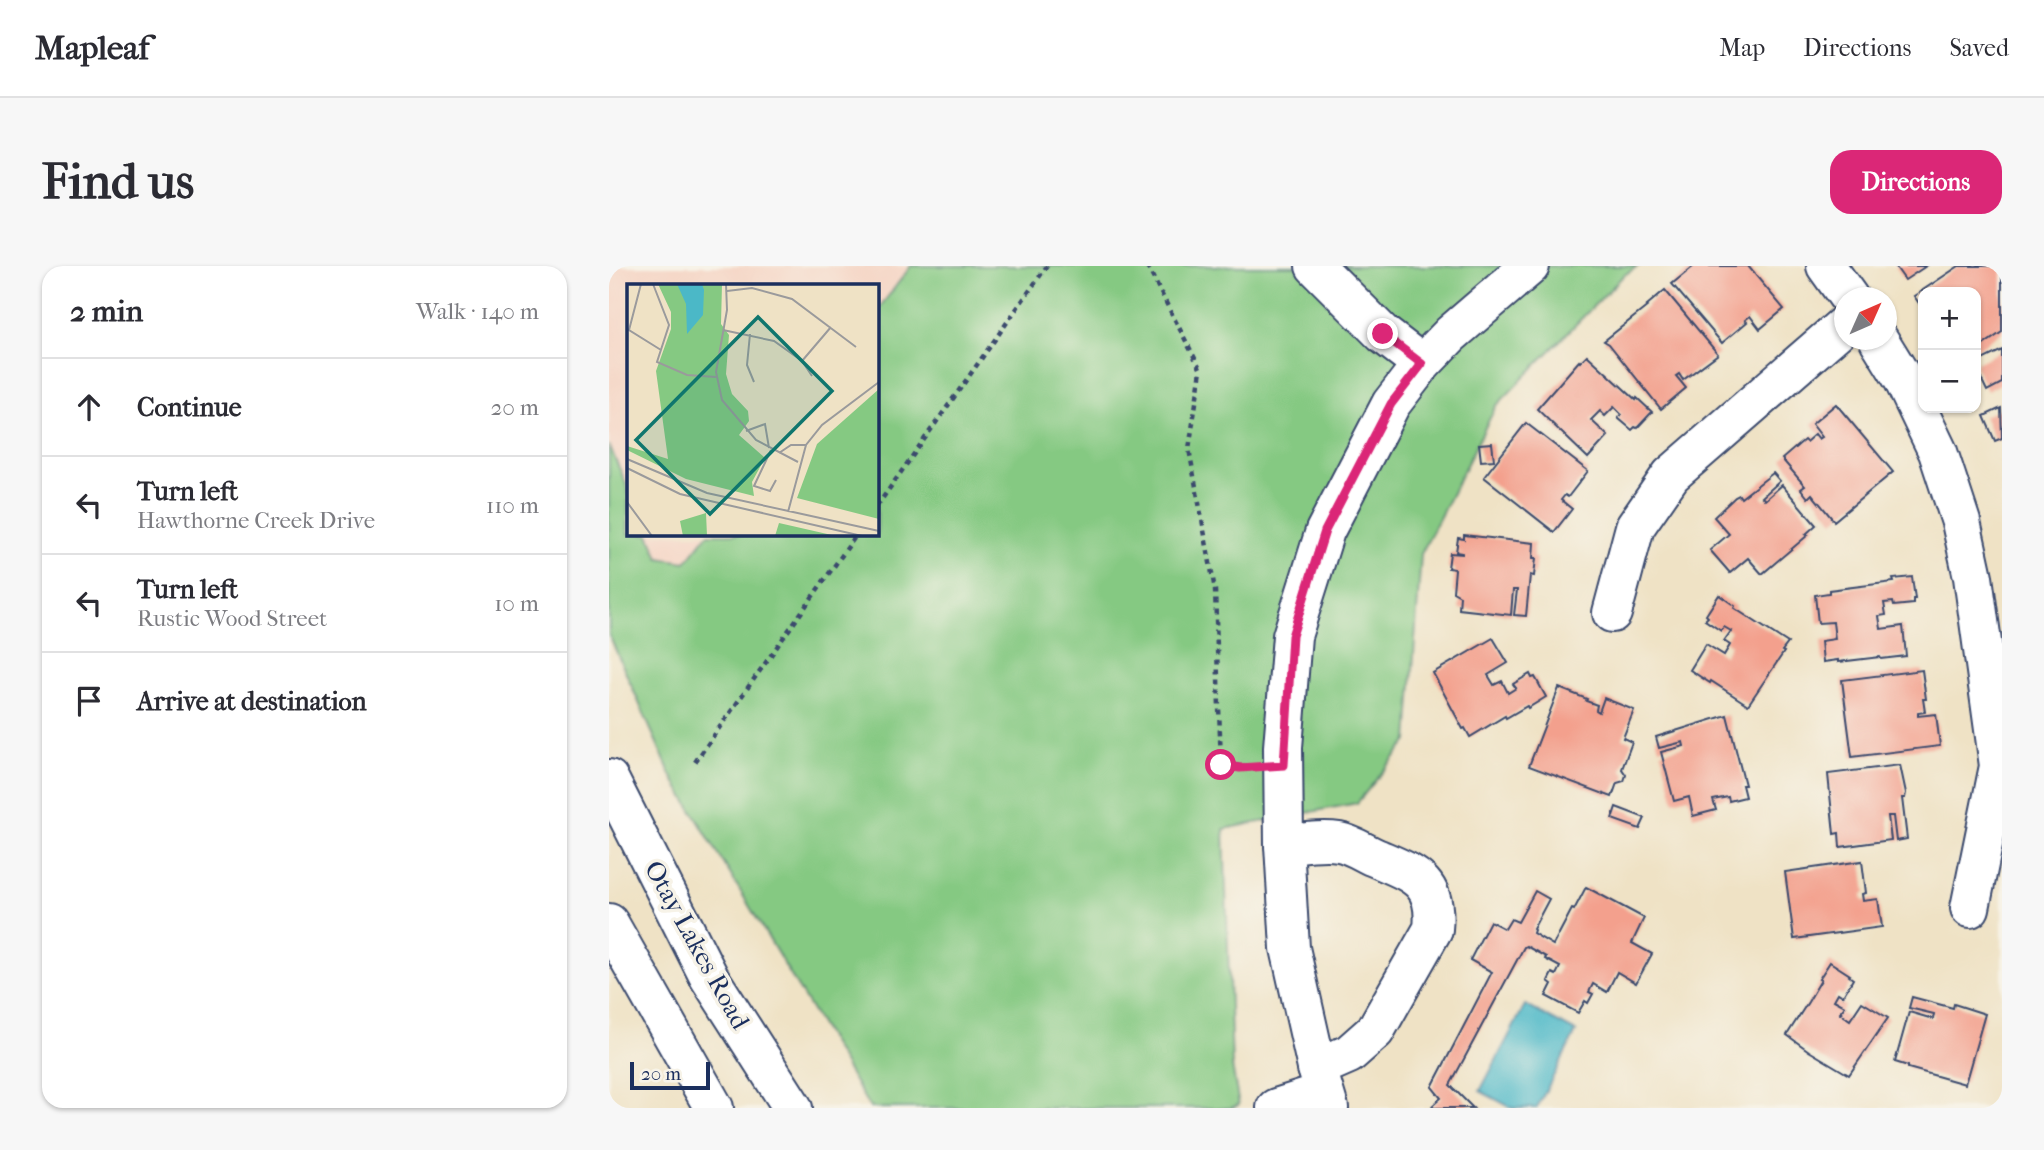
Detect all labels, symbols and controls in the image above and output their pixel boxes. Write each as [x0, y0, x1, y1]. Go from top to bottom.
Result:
text: Mapleaf [35, 29, 149, 68]
text: Map [1719, 34, 1765, 62]
text: Directions [1803, 34, 1911, 62]
text: Saved [1949, 34, 2009, 62]
button: Directions [1830, 150, 2002, 214]
text: Find us [42, 153, 194, 211]
inset map [627, 284, 879, 536]
north arrow [1834, 287, 1897, 350]
map controls [1918, 287, 1981, 413]
button: + [1918, 287, 1981, 350]
text: 2 min [70, 294, 143, 329]
text: Walk · 140 m [416, 298, 539, 325]
route end [1367, 318, 1398, 349]
button: − [1918, 350, 1981, 413]
icon: ahead [70, 388, 108, 426]
text: Continue [137, 392, 242, 423]
text: 20 m [490, 394, 539, 421]
text: Turn left [137, 476, 238, 507]
icon: left [70, 486, 108, 524]
text: 110 m [486, 492, 539, 519]
text: Hawthorne Creek Drive [137, 507, 375, 534]
text: Turn left [137, 574, 238, 605]
icon: left [70, 584, 108, 622]
text: 10 m [494, 590, 539, 617]
text: Rustic Wood Street [137, 605, 327, 632]
icon: arrive [70, 682, 108, 720]
text: Arrive at destination [137, 686, 367, 717]
route start [1205, 749, 1236, 780]
street label: Otay Lakes Road [638, 855, 756, 1035]
scale bar [630, 1059, 711, 1091]
text: 20 m [641, 1063, 681, 1085]

